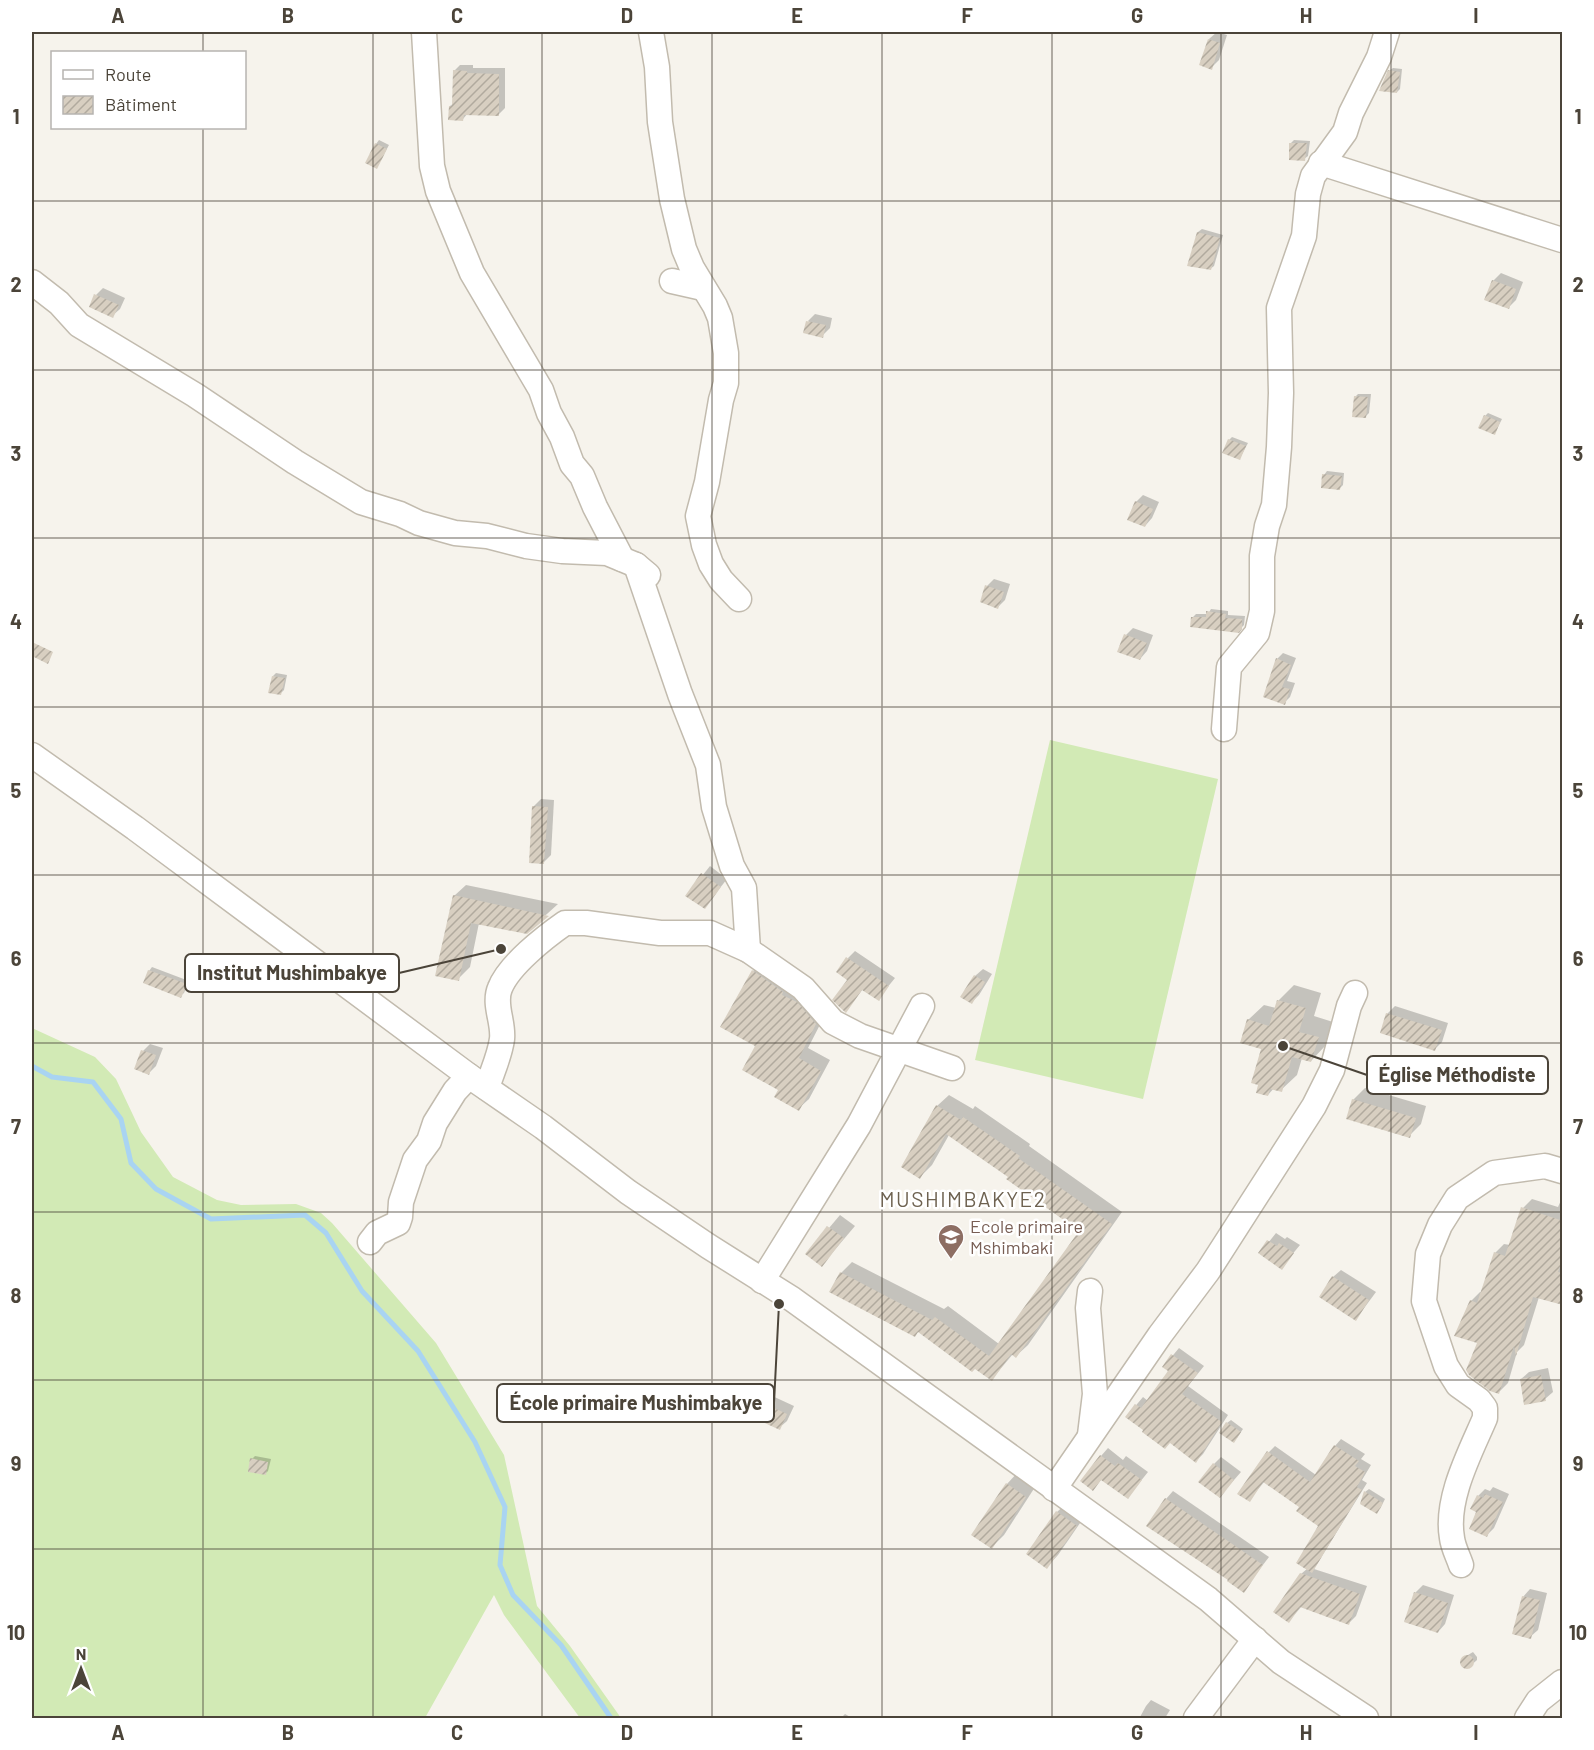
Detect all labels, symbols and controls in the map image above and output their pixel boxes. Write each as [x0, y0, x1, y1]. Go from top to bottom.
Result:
text: A [111, 3, 125, 27]
text: B [282, 3, 294, 27]
text: C [451, 3, 463, 27]
text: D [621, 3, 633, 27]
text: E [791, 3, 803, 27]
text: F [961, 3, 973, 27]
text: G [1131, 3, 1143, 27]
text: H [1300, 3, 1312, 27]
text: I [1473, 3, 1479, 27]
legend [51, 51, 246, 129]
text: Route [105, 63, 151, 85]
text: Bâtiment [105, 93, 177, 115]
text: 1 [12, 104, 20, 128]
text: 1 [1574, 104, 1582, 128]
text: 2 [10, 272, 22, 296]
text: 2 [1572, 272, 1584, 296]
text: 3 [11, 441, 21, 465]
text: 3 [1573, 441, 1583, 465]
text: 4 [10, 609, 22, 633]
text: 4 [1572, 609, 1584, 633]
text: 5 [11, 778, 22, 802]
text: 5 [1573, 778, 1584, 802]
text: 6 [11, 946, 22, 970]
text: 6 [1573, 946, 1584, 970]
callout: Institut Mushimbakye [185, 954, 399, 992]
text: Institut Mushimbakye [197, 960, 387, 984]
callout: Église Méthodiste [1367, 1056, 1548, 1094]
text: Église Méthodiste [1378, 1062, 1536, 1086]
text: 7 [11, 1114, 21, 1138]
text: 7 [1573, 1114, 1583, 1138]
district label: MUSHIMBAKYE2 [880, 1186, 1046, 1211]
place label: Ecole primaire Mshimbaki [970, 1215, 1083, 1258]
school or university icon: Ecole primaire Mshimbaki [936, 1222, 966, 1260]
text: 8 [11, 1283, 22, 1307]
text: 8 [1573, 1283, 1584, 1307]
callout: École primaire Mushimbakye [497, 1384, 774, 1422]
text: École primaire Mushimbakye [510, 1390, 763, 1414]
text: 9 [11, 1451, 21, 1475]
text: 9 [1573, 1451, 1583, 1475]
text: 10 [7, 1620, 25, 1644]
text: 10 [1569, 1620, 1587, 1644]
north arrow [51, 1639, 111, 1699]
text: N [76, 1644, 86, 1663]
text: A [111, 1720, 125, 1744]
text: B [282, 1720, 294, 1744]
text: C [451, 1720, 463, 1744]
text: D [621, 1720, 633, 1744]
text: E [791, 1720, 803, 1744]
text: F [961, 1720, 973, 1744]
text: G [1131, 1720, 1143, 1744]
text: H [1300, 1720, 1312, 1744]
text: I [1473, 1720, 1479, 1744]

